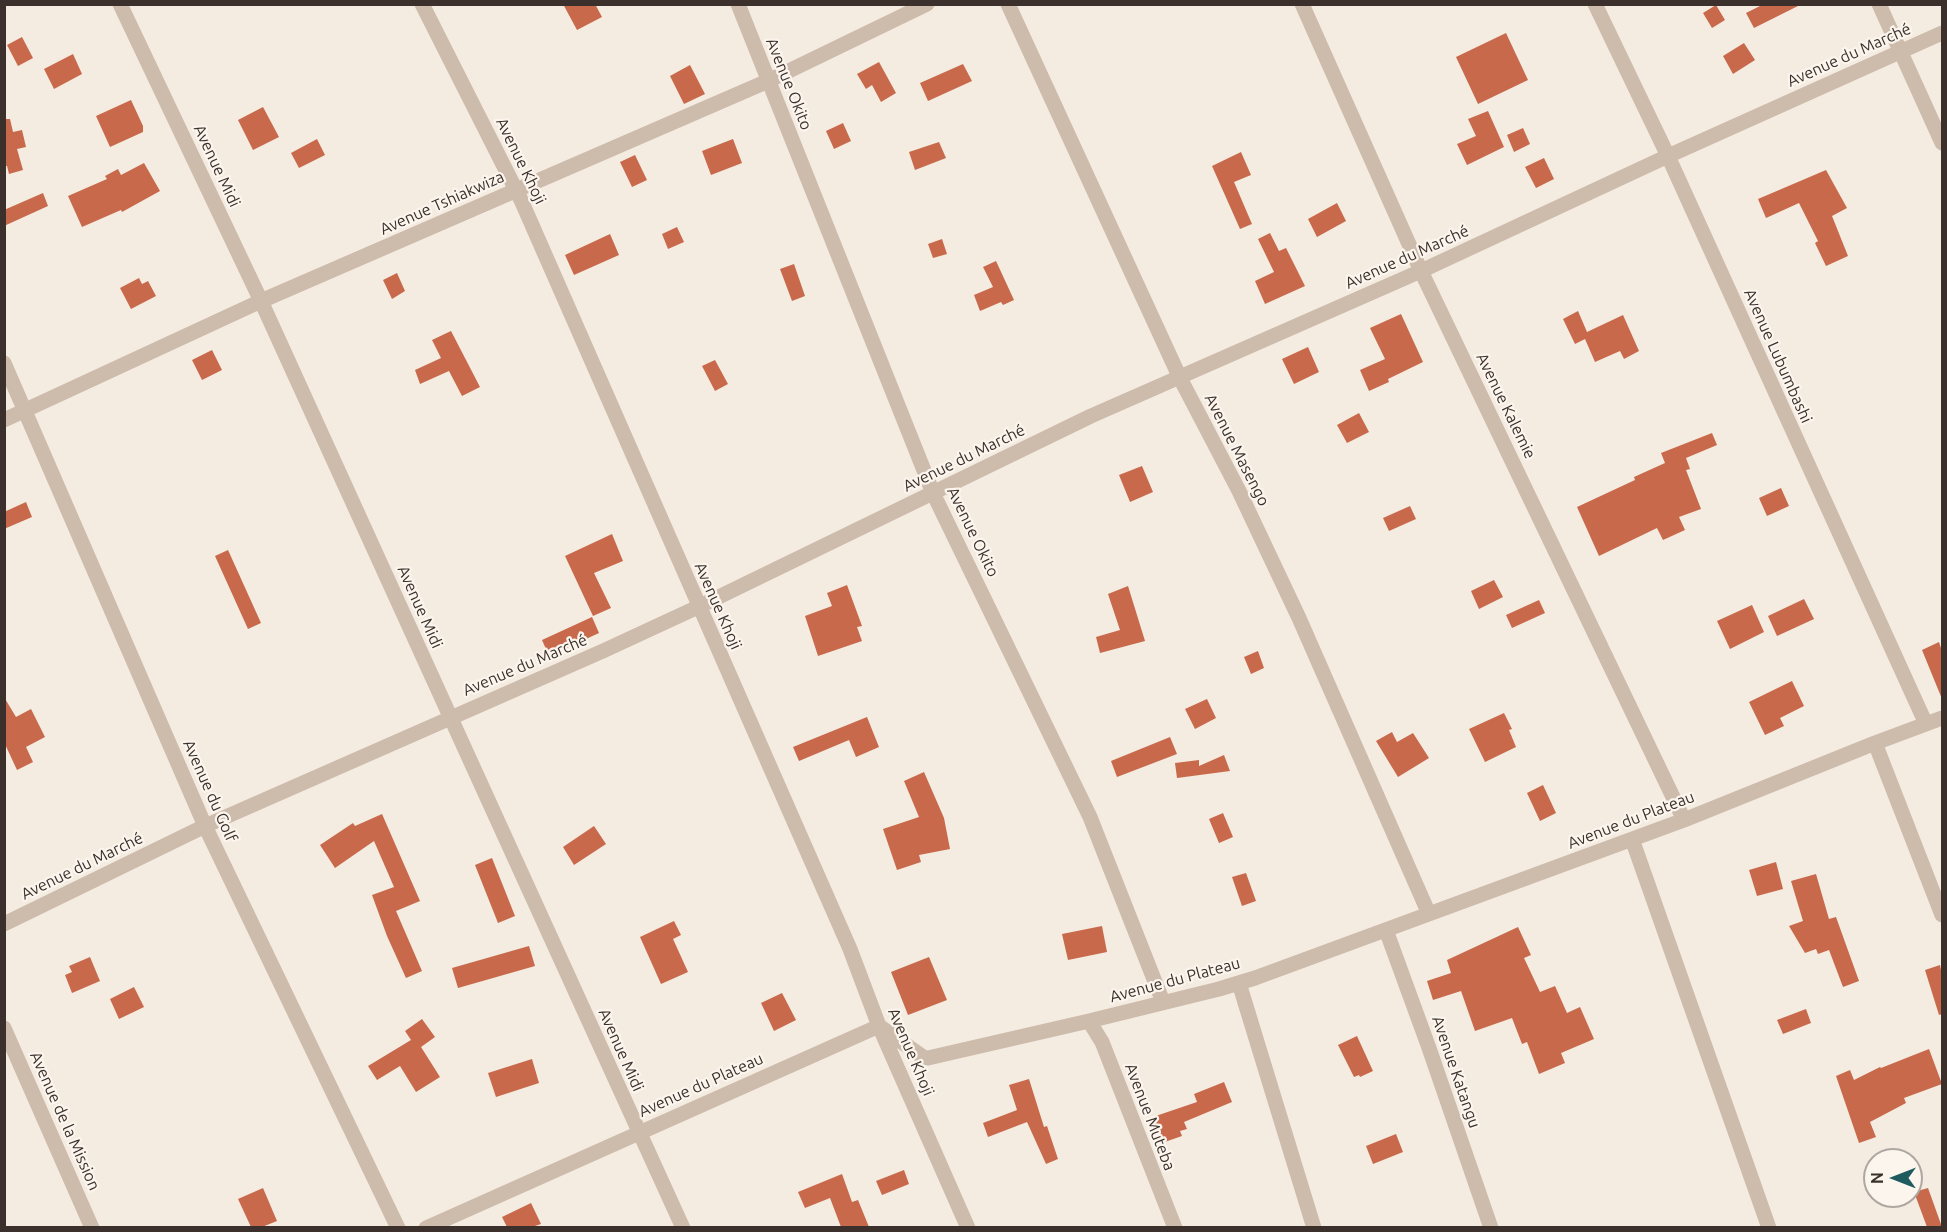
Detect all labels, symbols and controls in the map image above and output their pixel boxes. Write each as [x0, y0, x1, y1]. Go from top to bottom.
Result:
street label: Avenue du Marché [1784, 19, 1914, 91]
street label: Avenue Okito [762, 35, 816, 133]
street label: Avenue Khoji [492, 115, 550, 207]
street label: Avenue Midi [190, 122, 244, 210]
street label: Avenue Tshiakwiza [377, 167, 507, 239]
street label: Avenue du Marché [1342, 221, 1472, 293]
street label: Avenue Lubumbashi [1740, 286, 1816, 426]
street label: Avenue Kalemie [1472, 350, 1540, 462]
street label: Avenue Masengo [1200, 391, 1274, 509]
street label: Avenue du Marché [900, 420, 1028, 496]
street label: Avenue Okito [943, 484, 1003, 580]
street label: Avenue Khoji [690, 559, 746, 653]
street label: Avenue Midi [393, 563, 447, 651]
street label: Avenue du Marché [460, 630, 590, 700]
street label: Avenue du Golf [179, 737, 241, 845]
street label: Avenue du Plateau [1565, 787, 1697, 853]
street label: Avenue du Marché [18, 828, 146, 904]
street label: Avenue du Plateau [1108, 953, 1242, 1007]
street label: Avenue Khoji [884, 1005, 938, 1099]
street label: Avenue Midi [594, 1006, 648, 1094]
street label: Avenue Katangu [1428, 1013, 1484, 1131]
street label: Avenue de la Mission [26, 1049, 104, 1193]
street label: Avenue du Plateau [636, 1049, 766, 1121]
street label: Avenue Muteba [1121, 1061, 1179, 1173]
north arrow [1863, 1148, 1923, 1208]
text: N [1868, 1172, 1886, 1184]

